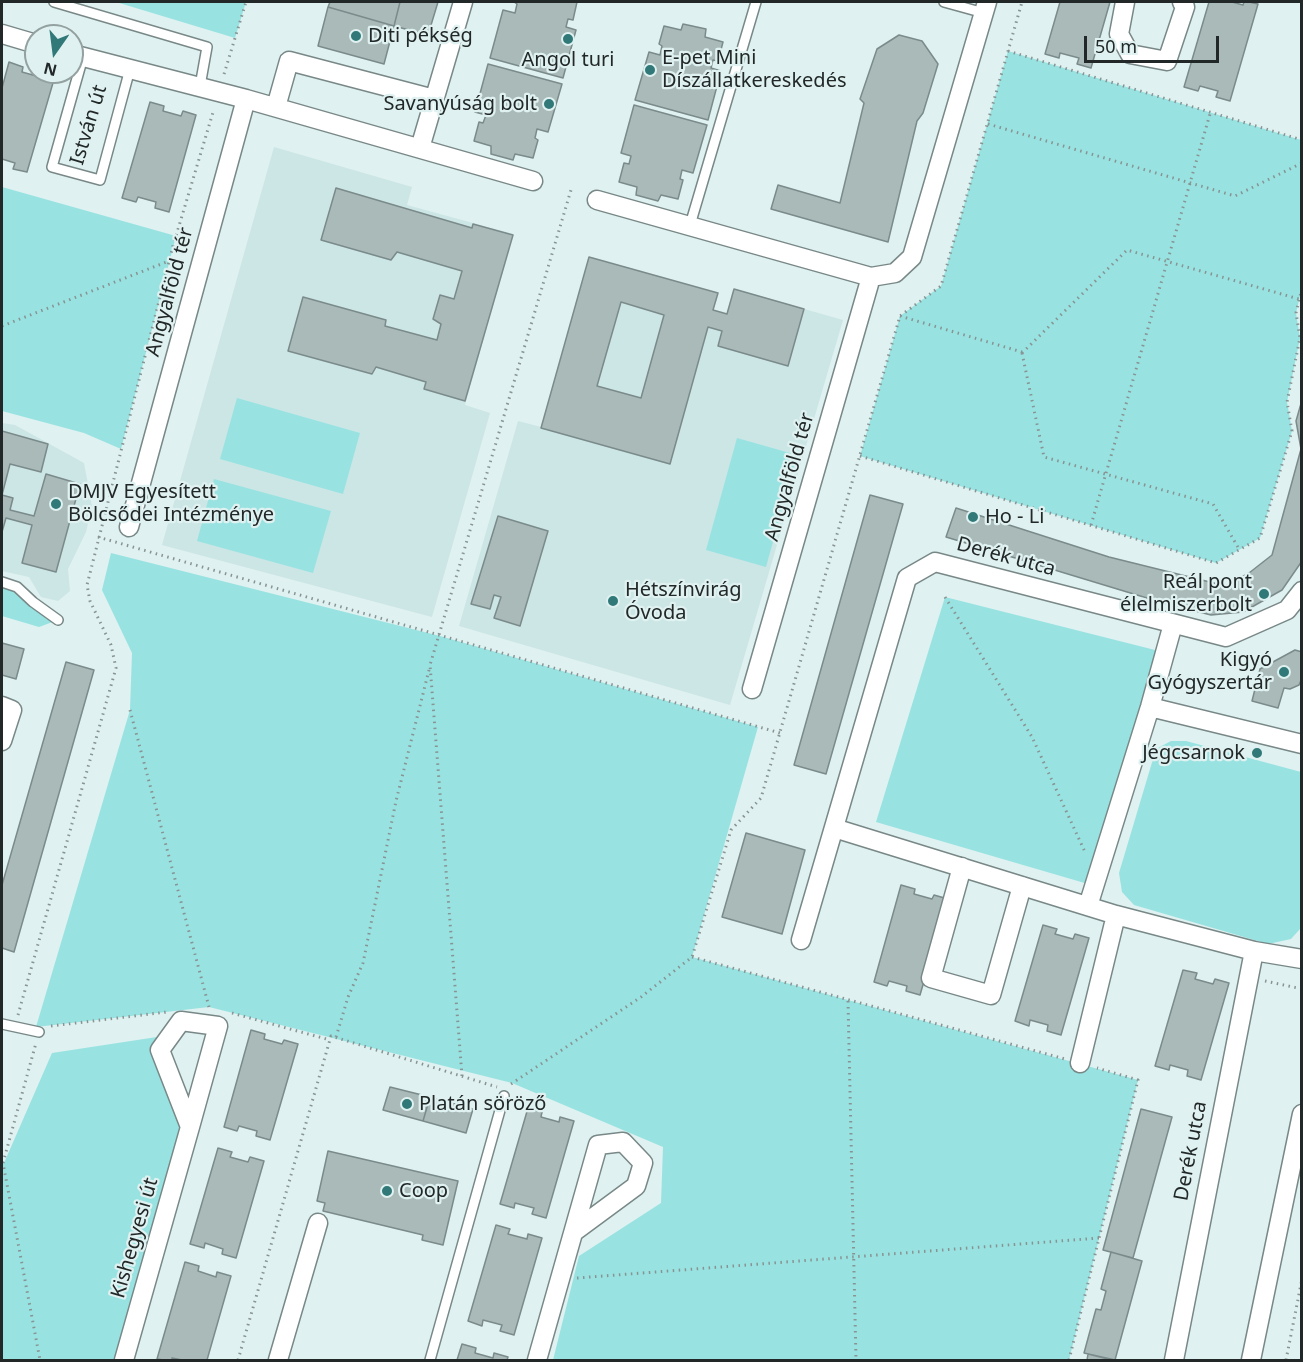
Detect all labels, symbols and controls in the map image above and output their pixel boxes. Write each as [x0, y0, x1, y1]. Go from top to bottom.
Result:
north arrow [24, 24, 84, 84]
place label: Diti pékség [368, 24, 473, 48]
scale bar [1087, 24, 1222, 62]
marker: Diti pékség [349, 29, 363, 43]
marker: Angol turi [561, 32, 575, 46]
text: 50 m [1095, 34, 1137, 58]
place label: E-pet Mini Díszállatkereskedés [662, 46, 847, 93]
place label: Angol turi [522, 48, 614, 72]
text: N [41, 57, 59, 82]
marker: E-pet Mini Díszállatkereskedés [643, 63, 657, 77]
street label: István út [66, 82, 112, 168]
place label: Savanyúság bolt [383, 92, 537, 116]
marker: Savanyúság bolt [542, 97, 556, 111]
street label: Angyalföld tér [141, 225, 199, 359]
street label: Angyalföld tér [760, 410, 820, 544]
place label: DMJV Egyesített Bölcsődei Intézménye [68, 480, 274, 527]
marker: DMJV Egyesített Bölcsődei Intézménye [49, 497, 63, 511]
place label: Ho - Li [985, 505, 1044, 529]
marker: Ho - Li [966, 510, 980, 524]
street label: Derék utca [954, 532, 1058, 582]
place label: Reál pont élelmiszerbolt [1120, 570, 1252, 617]
place label: Hétszínvirág Óvoda [625, 578, 742, 625]
marker: Reál pont élelmiszerbolt [1257, 587, 1271, 601]
marker: Hétszínvirág Óvoda [606, 594, 620, 608]
place label: Kigyó Gyógyszertár [1147, 648, 1272, 695]
marker: Kigyó Gyógyszertár [1277, 665, 1291, 679]
place label: Jégcsarnok [1142, 741, 1245, 765]
marker: Jégcsarnok [1250, 746, 1264, 760]
place label: Platán söröző [419, 1092, 546, 1116]
marker: Platán söröző [400, 1097, 414, 1111]
street label: Derék utca [1170, 1099, 1212, 1203]
street label: Kishegyesi út [106, 1175, 164, 1301]
place label: Coop [399, 1179, 448, 1203]
marker: Coop [380, 1184, 394, 1198]

